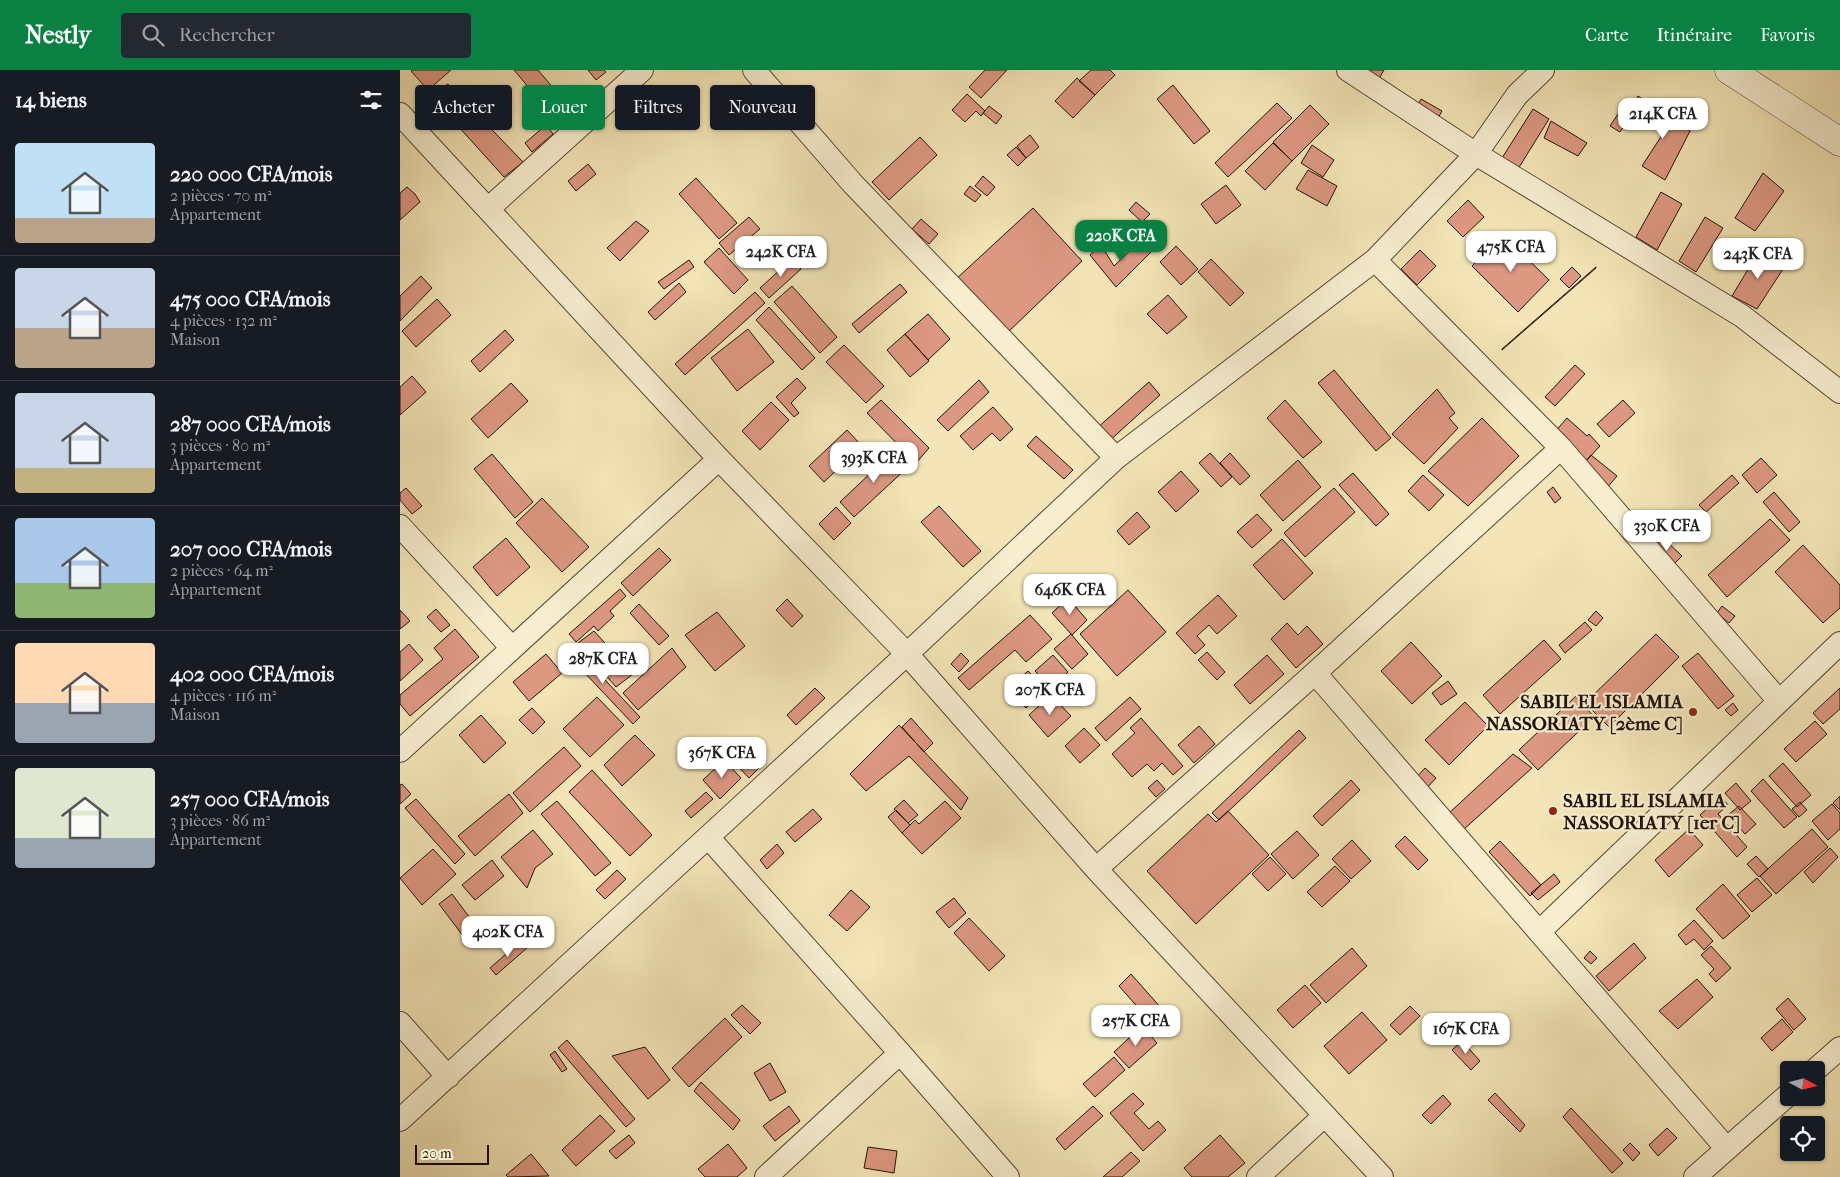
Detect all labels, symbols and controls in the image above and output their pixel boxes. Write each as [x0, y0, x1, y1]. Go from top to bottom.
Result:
search box [121, 13, 471, 58]
text: Nestly [25, 21, 91, 49]
icon: search [139, 21, 167, 49]
text: Rechercher [179, 24, 275, 46]
text: Carte [1585, 25, 1629, 46]
text: Itinéraire [1657, 25, 1732, 46]
text: Favoris [1760, 25, 1815, 46]
chip: Acheter [415, 85, 512, 130]
chip: Louer [522, 85, 605, 130]
chip: Filtres [615, 85, 700, 130]
chip: Nouveau [710, 85, 815, 130]
icon: filters [357, 86, 385, 114]
text: 14 biens [15, 88, 87, 112]
pin: 214K CFA [1611, 98, 1715, 140]
text: 214K CFA [1629, 104, 1697, 123]
text: 220 000 CFA/mois [170, 162, 333, 186]
icon: home [55, 163, 115, 223]
text: 2 pièces · 70 m² [170, 186, 272, 205]
text: Appartement [170, 205, 262, 224]
pin: 220K CFA [1069, 220, 1173, 262]
text: 220K CFA [1086, 226, 1156, 245]
pin: 475K CFA [1459, 230, 1563, 273]
pin: 242K CFA [729, 236, 833, 278]
text: 475K CFA [1477, 237, 1545, 256]
pin: 243K CFA [1706, 238, 1810, 280]
text: 242K CFA [746, 242, 816, 261]
text: 243K CFA [1724, 244, 1792, 263]
text: 475 000 CFA/mois [170, 287, 330, 311]
icon: home [55, 288, 115, 348]
text: 4 pièces · 132 m² [170, 311, 277, 330]
text: Maison [170, 330, 220, 349]
text: 287 000 CFA/mois [170, 412, 331, 436]
icon: home [55, 413, 115, 473]
text: 3 pièces · 80 m² [170, 436, 270, 455]
pin: 393K CFA [822, 442, 926, 484]
text: 393K CFA [841, 448, 907, 467]
text: Appartement [170, 455, 262, 474]
pin: 330K CFA [1615, 510, 1719, 552]
text: 330K CFA [1634, 516, 1700, 535]
text: 207 000 CFA/mois [170, 537, 332, 561]
icon: home [55, 538, 115, 598]
text: 2 pièces · 64 m² [170, 561, 273, 580]
pin: 646K CFA [1018, 574, 1122, 616]
text: Appartement [170, 580, 262, 599]
text: 646K CFA [1034, 580, 1106, 599]
pin: 287K CFA [551, 642, 655, 685]
text: 287K CFA [569, 649, 637, 668]
text: 402 000 CFA/mois [170, 662, 334, 686]
icon: home [55, 663, 115, 723]
pin: 207K CFA [998, 674, 1102, 716]
text: 207K CFA [1015, 680, 1085, 699]
text: 4 pièces · 116 m² [170, 686, 276, 705]
place label: SABIL EL ISLAMIA NASSORIATY [2ème C] [1486, 691, 1684, 735]
text: Maison [170, 705, 220, 724]
marker: SABIL EL ISLAMIA NASSORIATY [2ème C] [1687, 706, 1699, 718]
pin: 367K CFA [670, 736, 774, 779]
text: 367K CFA [688, 743, 756, 762]
text: 257 000 CFA/mois [170, 787, 329, 811]
icon: home [55, 788, 115, 848]
place label: SABIL EL ISLAMIA NASSORIATY [1er C] [1563, 790, 1740, 834]
marker: SABIL EL ISLAMIA NASSORIATY [1er C] [1547, 805, 1559, 817]
text: 3 pièces · 86 m² [170, 811, 270, 830]
text: Appartement [170, 830, 262, 849]
pin: 402K CFA [456, 916, 560, 958]
text: 402K CFA [472, 922, 544, 941]
pin: 257K CFA [1084, 1004, 1188, 1047]
text: 257K CFA [1102, 1011, 1170, 1030]
pin: 167K CFA [1414, 1012, 1518, 1055]
text: 167K CFA [1433, 1019, 1499, 1038]
north arrow [1780, 1061, 1825, 1106]
map controls [1780, 1061, 1825, 1161]
button: locate [1780, 1116, 1825, 1161]
scale bar [415, 1142, 489, 1165]
text: 20 m [422, 1145, 452, 1162]

